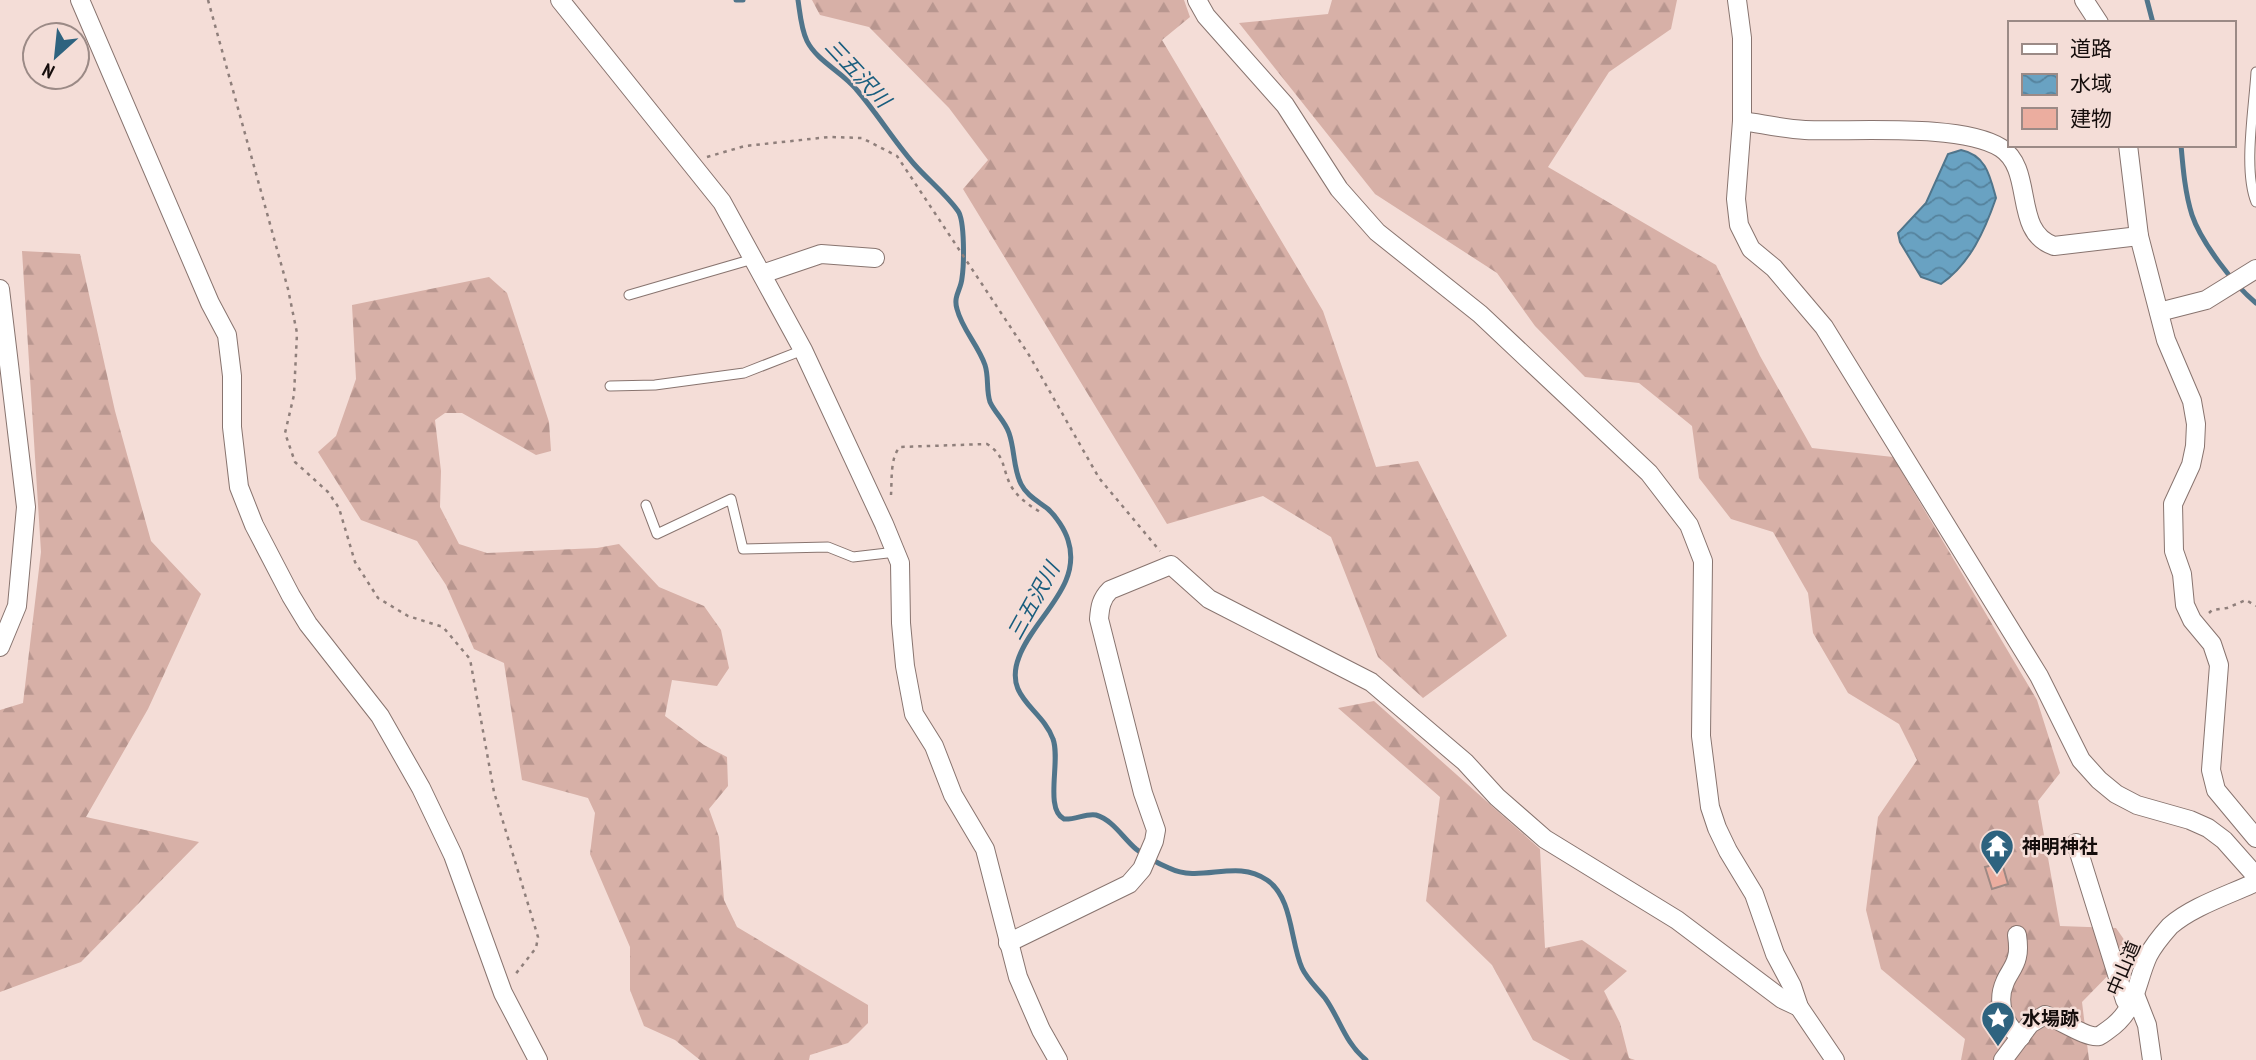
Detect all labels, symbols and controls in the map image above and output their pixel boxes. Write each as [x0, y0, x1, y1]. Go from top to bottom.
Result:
north arrow [21, 21, 91, 91]
legend [2008, 21, 2235, 147]
water label: 三五沢川 [819, 33, 898, 114]
text: 道路 [2070, 35, 2112, 62]
text: N [38, 58, 58, 84]
text: 水域 [2070, 70, 2112, 97]
text: 建物 [2070, 105, 2112, 132]
water label: 三五沢川 [1001, 556, 1066, 644]
temple icon: 神明神社 [1978, 827, 2016, 876]
place label: 神明神社 [2022, 834, 2098, 858]
street label: 中山道 [2101, 937, 2145, 999]
place icon: 水場跡 [1979, 999, 2017, 1048]
place label: 水場跡 [2022, 1006, 2079, 1030]

